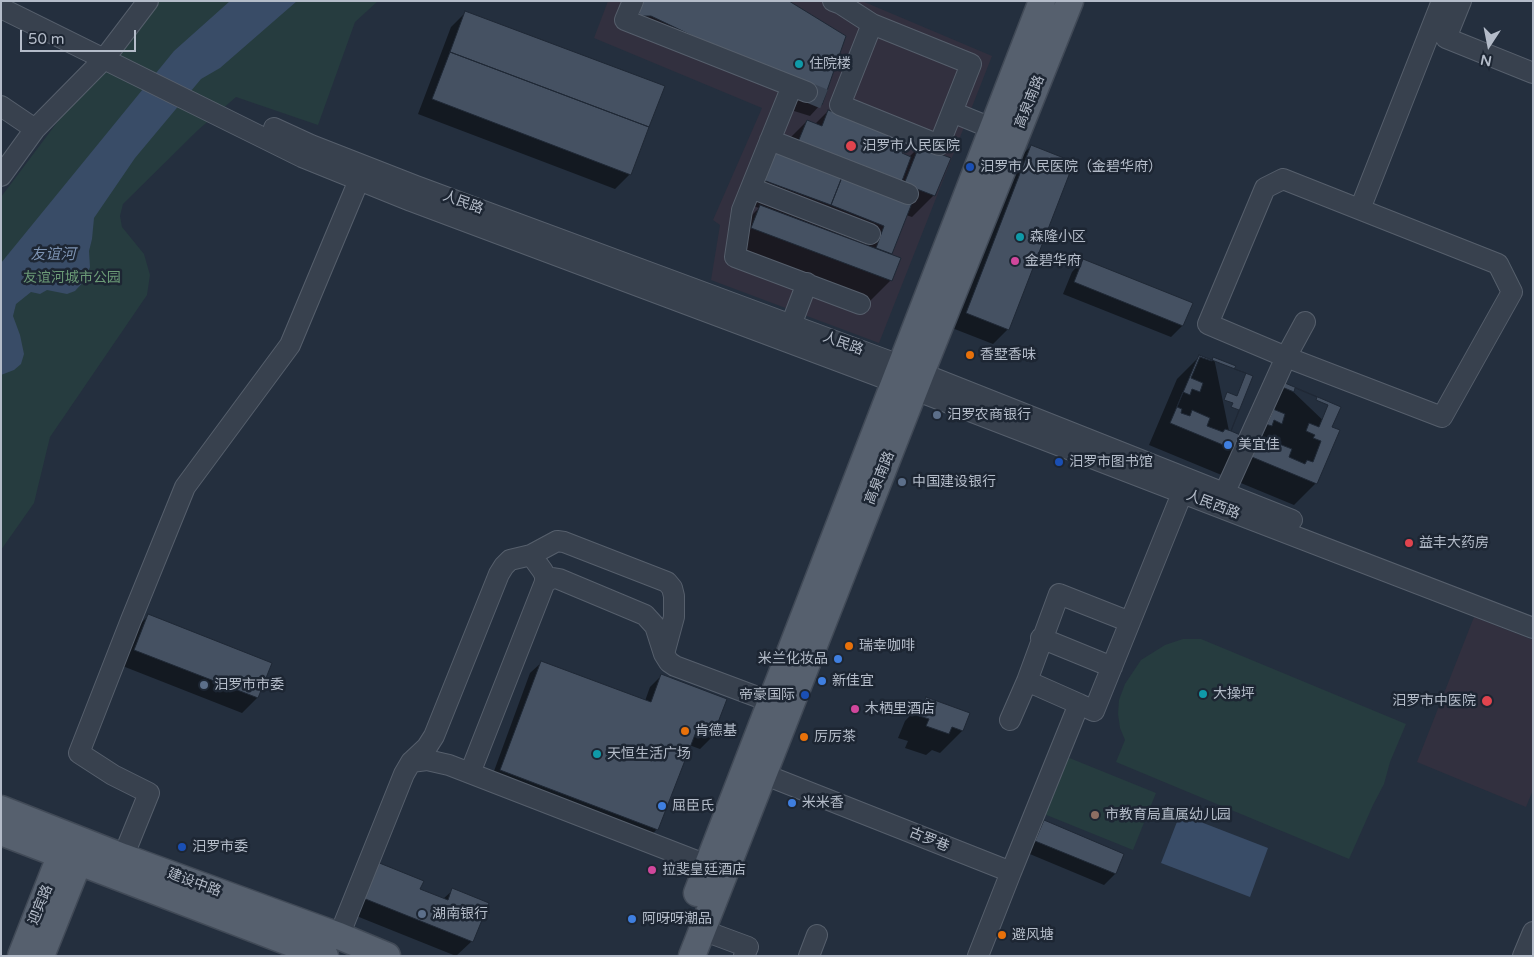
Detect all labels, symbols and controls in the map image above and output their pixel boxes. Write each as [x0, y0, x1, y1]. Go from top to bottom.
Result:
scale bar [22, 20, 139, 52]
north arrow [1464, 20, 1514, 70]
text: 50 m [28, 30, 65, 48]
text: N [1479, 51, 1493, 70]
place label: 住院楼 [809, 56, 851, 72]
marker: 住院楼 [793, 58, 805, 70]
street label: 高泉南路 [1012, 73, 1048, 131]
place label: 汨罗市人民医院 [862, 138, 960, 154]
marker: 汨罗市人民医院 [844, 139, 858, 153]
place label: 汨罗市人民医院（金碧华府） [980, 159, 1162, 175]
marker: 汨罗市人民医院（金碧华府） [964, 161, 976, 173]
street label: 人民路 [440, 188, 486, 218]
place label: 森隆小区 [1030, 229, 1086, 245]
marker: 森隆小区 [1014, 231, 1026, 243]
water label: 友谊河 [31, 246, 75, 264]
place label: 金碧华府 [1025, 253, 1081, 269]
marker: 金碧华府 [1009, 255, 1021, 267]
park label: 友谊河城市公园 [23, 270, 121, 286]
street label: 人民路 [820, 329, 866, 359]
place label: 香墅香味 [980, 347, 1036, 363]
marker: 香墅香味 [964, 349, 976, 361]
place label: 汨罗农商银行 [947, 407, 1031, 423]
marker: 汨罗农商银行 [931, 409, 943, 421]
place label: 美宜佳 [1238, 437, 1280, 453]
marker: 美宜佳 [1222, 439, 1234, 451]
street label: 高泉南路 [862, 449, 898, 507]
place label: 汨罗市图书馆 [1069, 454, 1153, 470]
marker: 汨罗市图书馆 [1053, 456, 1065, 468]
place label: 中国建设银行 [912, 474, 996, 490]
marker: 中国建设银行 [896, 476, 908, 488]
street label: 人民西路 [1184, 487, 1242, 523]
place label: 益丰大药房 [1419, 535, 1489, 551]
marker: 益丰大药房 [1403, 537, 1415, 549]
place label: 瑞幸咖啡 [859, 638, 915, 654]
marker: 瑞幸咖啡 [843, 640, 855, 652]
place label: 米兰化妆品 [758, 651, 828, 667]
marker: 米兰化妆品 [832, 653, 844, 665]
place label: 新佳宜 [832, 673, 874, 689]
marker: 新佳宜 [816, 675, 828, 687]
place label: 汨罗市市委 [214, 677, 284, 693]
marker: 汨罗市市委 [198, 679, 210, 691]
place label: 大操坪 [1213, 686, 1255, 702]
place label: 帝豪国际 [739, 687, 795, 703]
marker: 大操坪 [1197, 688, 1209, 700]
marker: 帝豪国际 [799, 689, 811, 701]
place label: 汨罗市中医院 [1392, 693, 1476, 709]
marker: 汨罗市中医院 [1480, 694, 1494, 708]
place label: 木栖里酒店 [865, 701, 935, 717]
marker: 木栖里酒店 [849, 703, 861, 715]
place label: 肯德基 [695, 723, 737, 739]
marker: 肯德基 [679, 725, 691, 737]
place label: 厉厉茶 [814, 729, 856, 745]
marker: 厉厉茶 [798, 731, 810, 743]
place label: 天恒生活广场 [607, 746, 691, 762]
marker: 天恒生活广场 [591, 748, 603, 760]
place label: 米米香 [802, 795, 844, 811]
marker: 米米香 [786, 797, 798, 809]
place label: 屈臣氏 [672, 798, 714, 814]
marker: 屈臣氏 [656, 800, 668, 812]
place label: 市教育局直属幼儿园 [1105, 807, 1231, 823]
marker: 市教育局直属幼儿园 [1089, 809, 1101, 821]
street label: 古罗巷 [906, 824, 952, 856]
place label: 汨罗市委 [192, 839, 248, 855]
marker: 汨罗市委 [176, 841, 188, 853]
place label: 拉斐皇廷酒店 [662, 862, 746, 878]
marker: 拉斐皇廷酒店 [646, 864, 658, 876]
street label: 建设中路 [165, 866, 223, 900]
street label: 迎宾路 [25, 882, 57, 928]
place label: 湖南银行 [432, 906, 488, 922]
marker: 湖南银行 [416, 908, 428, 920]
place label: 阿呀呀潮品 [642, 911, 712, 927]
marker: 阿呀呀潮品 [626, 913, 638, 925]
place label: 避风塘 [1012, 927, 1054, 943]
marker: 避风塘 [996, 929, 1008, 941]

